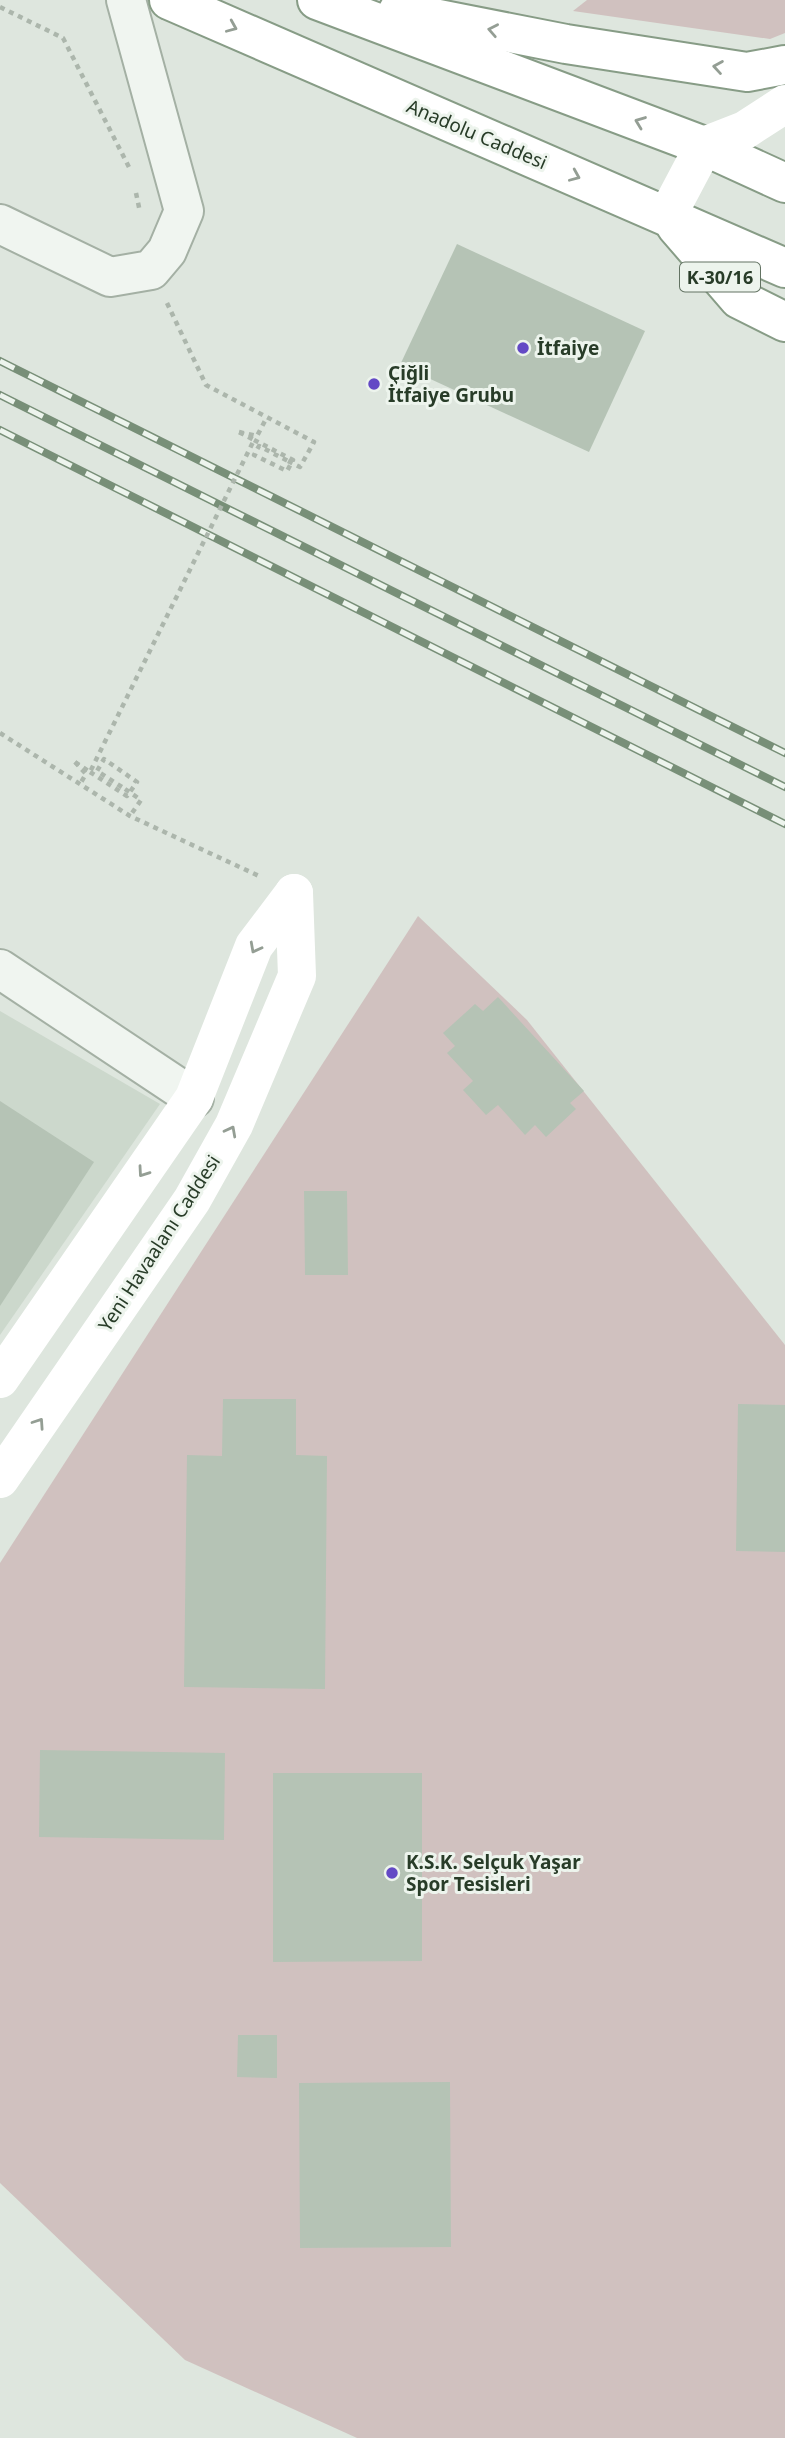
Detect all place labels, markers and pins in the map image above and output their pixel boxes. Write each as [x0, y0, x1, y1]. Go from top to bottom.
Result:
place label: İtfaiye [537, 335, 599, 361]
marker: İtfaiye [515, 340, 531, 356]
place label: Çiğli İtfaiye Grubu [388, 360, 514, 408]
marker: Çiğli İtfaiye Grubu [366, 376, 382, 392]
place label: K.S.K. Selçuk Yaşar Spor Tesisleri [406, 1849, 581, 1897]
marker: K.S.K. Selçuk Yaşar Spor Tesisleri [384, 1865, 400, 1881]

